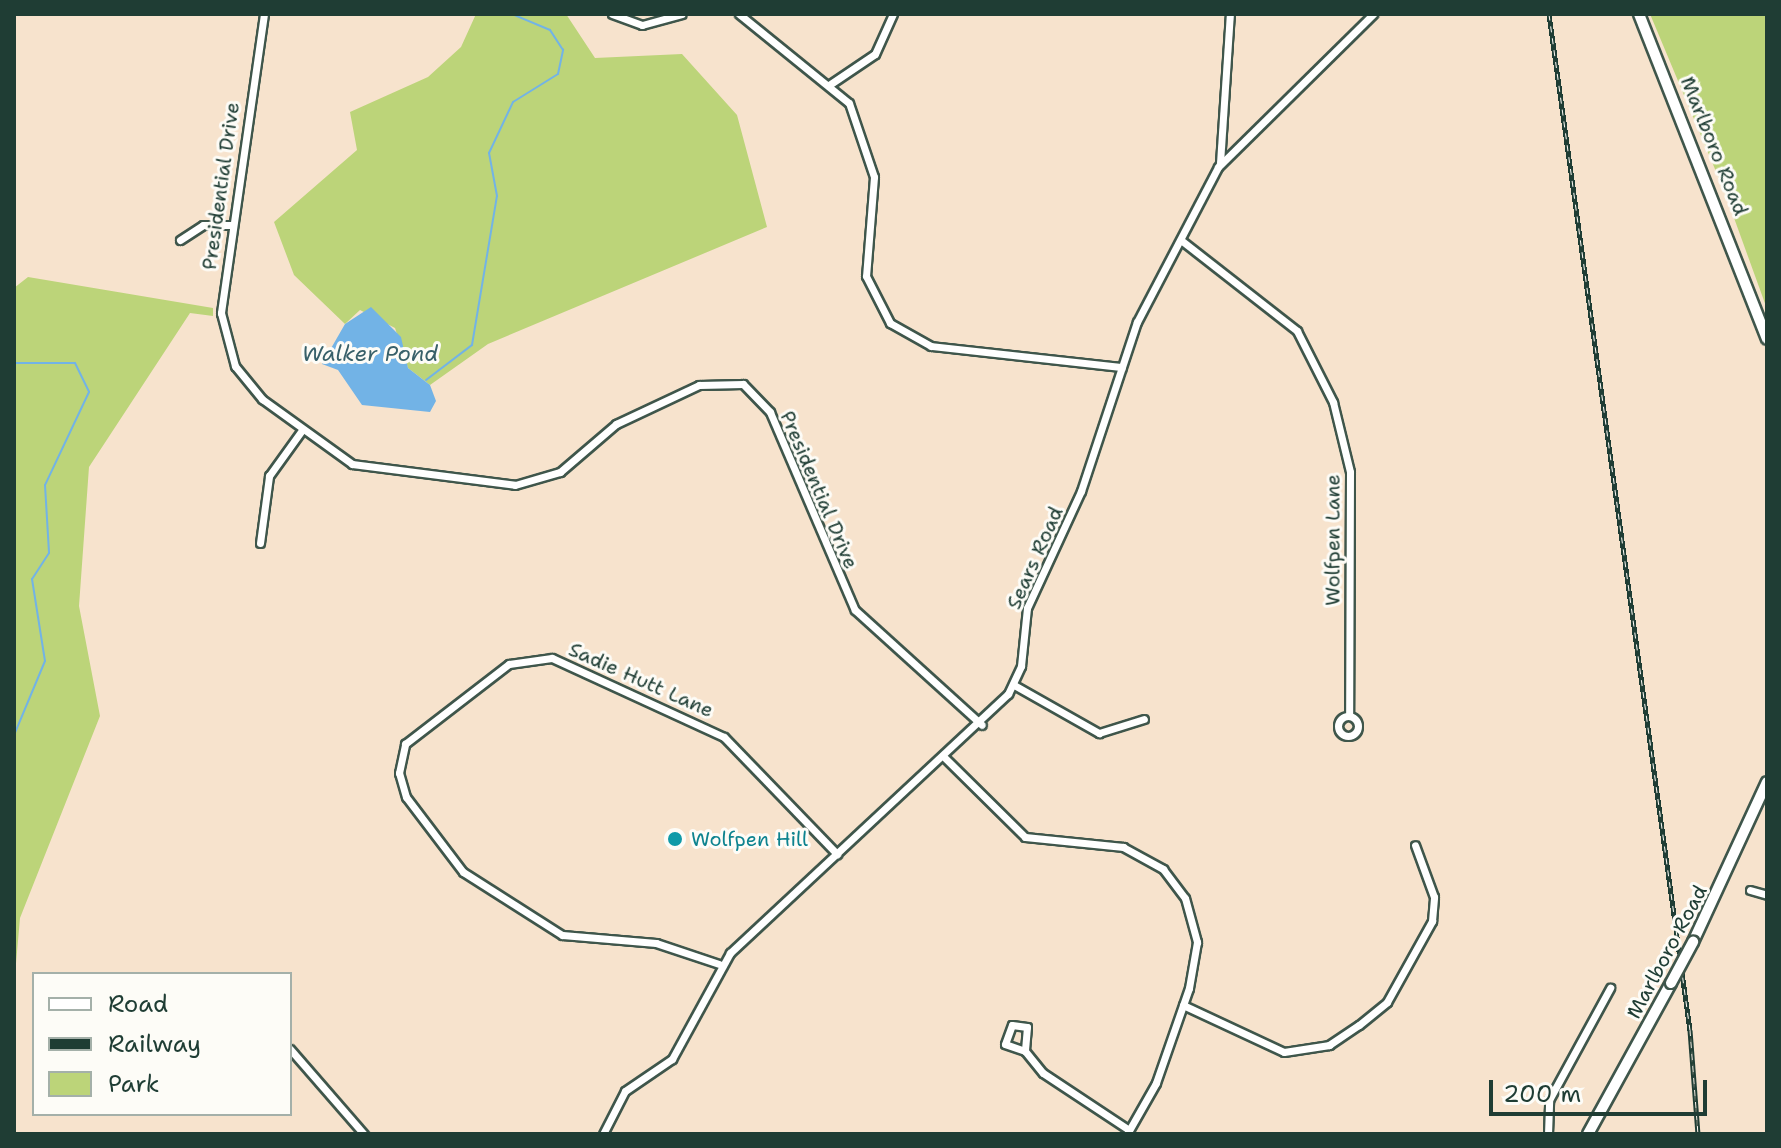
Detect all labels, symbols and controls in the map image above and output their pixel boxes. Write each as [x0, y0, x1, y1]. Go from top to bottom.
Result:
street label: Marlboro Road [1675, 73, 1753, 219]
street label: Presidential Drive [197, 101, 245, 271]
water label: Walker Pond [302, 341, 438, 367]
street label: Presidential Drive [775, 407, 863, 573]
street label: Wolfpen Lane [1321, 474, 1345, 606]
street label: Sears Road [1002, 503, 1068, 613]
street label: Sadie Hutt Lane [565, 637, 717, 723]
place label: Wolfpen Hill [691, 827, 808, 851]
marker: Wolfpen Hill [666, 830, 684, 848]
street label: Marlboro Road [1622, 881, 1712, 1023]
legend [32, 972, 292, 1116]
text: Road [108, 988, 168, 1020]
text: Railway [108, 1028, 201, 1060]
scale bar [1493, 1064, 1711, 1114]
text: Park [108, 1068, 160, 1100]
text: 200 m [1503, 1078, 1581, 1110]

